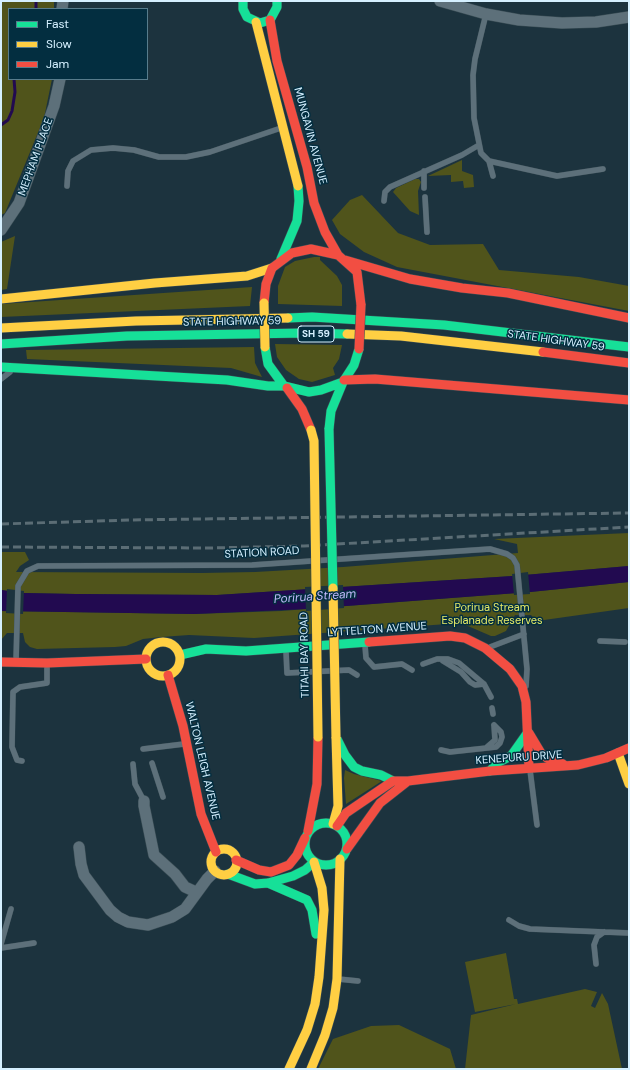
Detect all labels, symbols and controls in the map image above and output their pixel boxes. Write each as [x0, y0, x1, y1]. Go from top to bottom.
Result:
legend [8, 8, 148, 80]
text: Fast [46, 16, 69, 32]
text: Slow [46, 36, 72, 52]
text: Jam [46, 56, 69, 72]
street label: MUNGAVIN AVENUE [291, 86, 329, 186]
street label: MEPHAM PLACE [16, 116, 56, 198]
street label: STATE HIGHWAY 59 [183, 315, 281, 329]
road number: SH 59 [298, 326, 334, 342]
street label: STATE HIGHWAY 59 [506, 328, 606, 354]
street label: STATION ROAD [224, 544, 300, 562]
water label: Porirua Stream [273, 587, 357, 607]
park label: Porirua Stream Esplanade Reserves [441, 601, 543, 627]
street label: TITAHI BAY ROAD [298, 612, 312, 698]
street label: LYTTELTON AVENUE [327, 620, 427, 640]
street label: WALTON LEIGH AVENUE [182, 701, 222, 821]
street label: KENEPURU DRIVE [475, 748, 563, 768]

